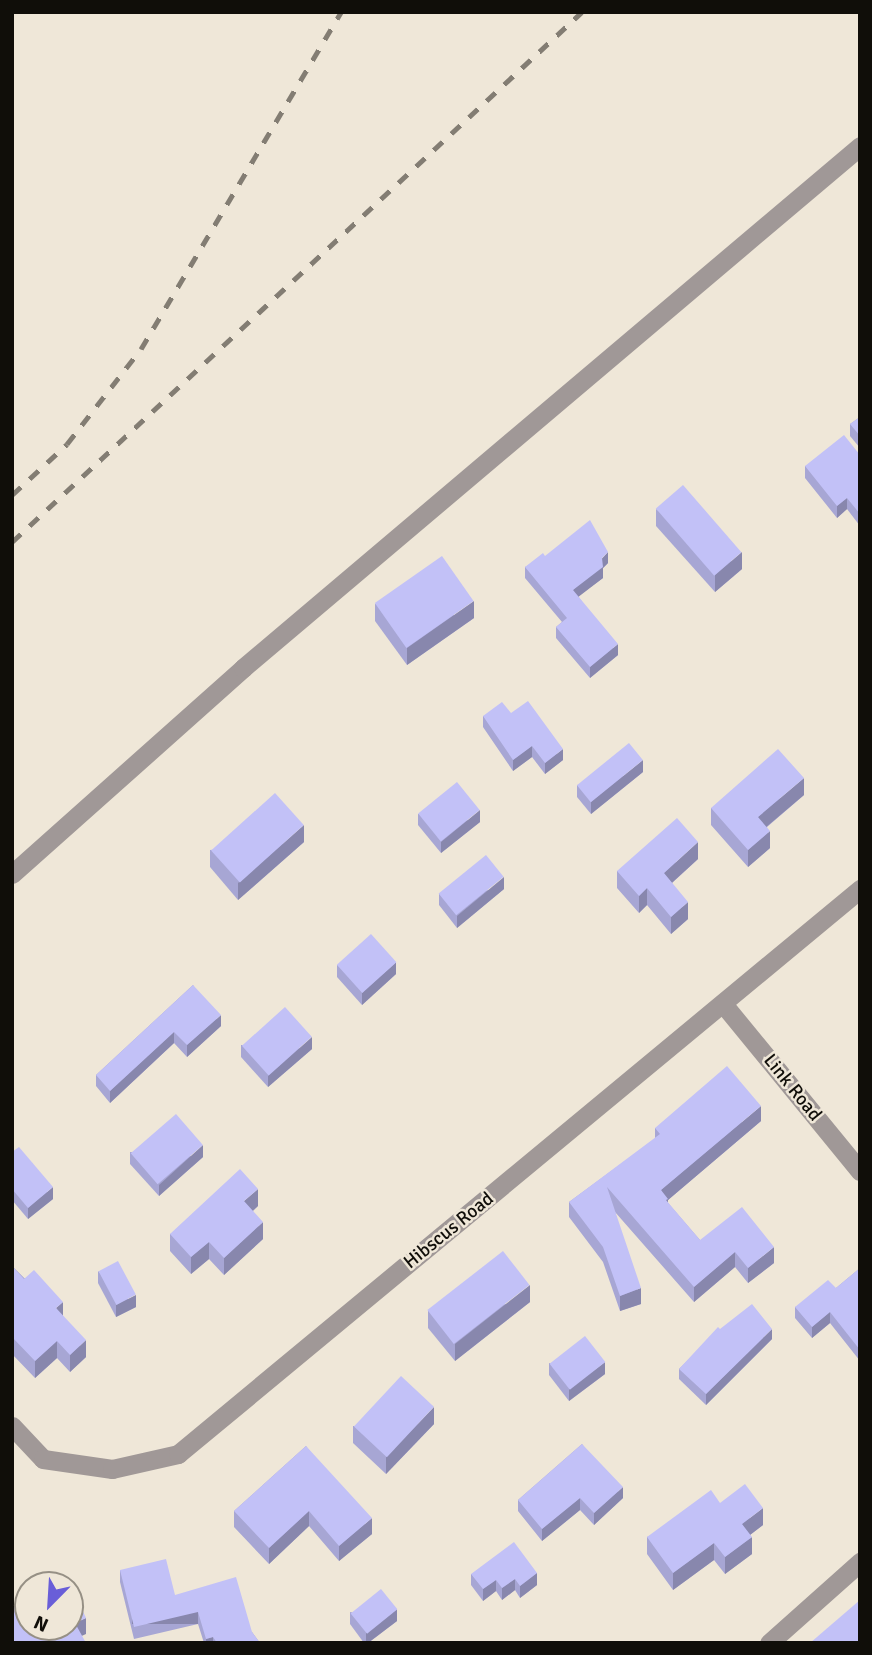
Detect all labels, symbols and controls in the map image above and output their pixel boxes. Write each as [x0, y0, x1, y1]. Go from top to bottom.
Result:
street label: Link Road [758, 1050, 826, 1126]
street label: Hibscus Road [400, 1188, 498, 1274]
north arrow [14, 1571, 84, 1641]
text: N [30, 1610, 52, 1637]

